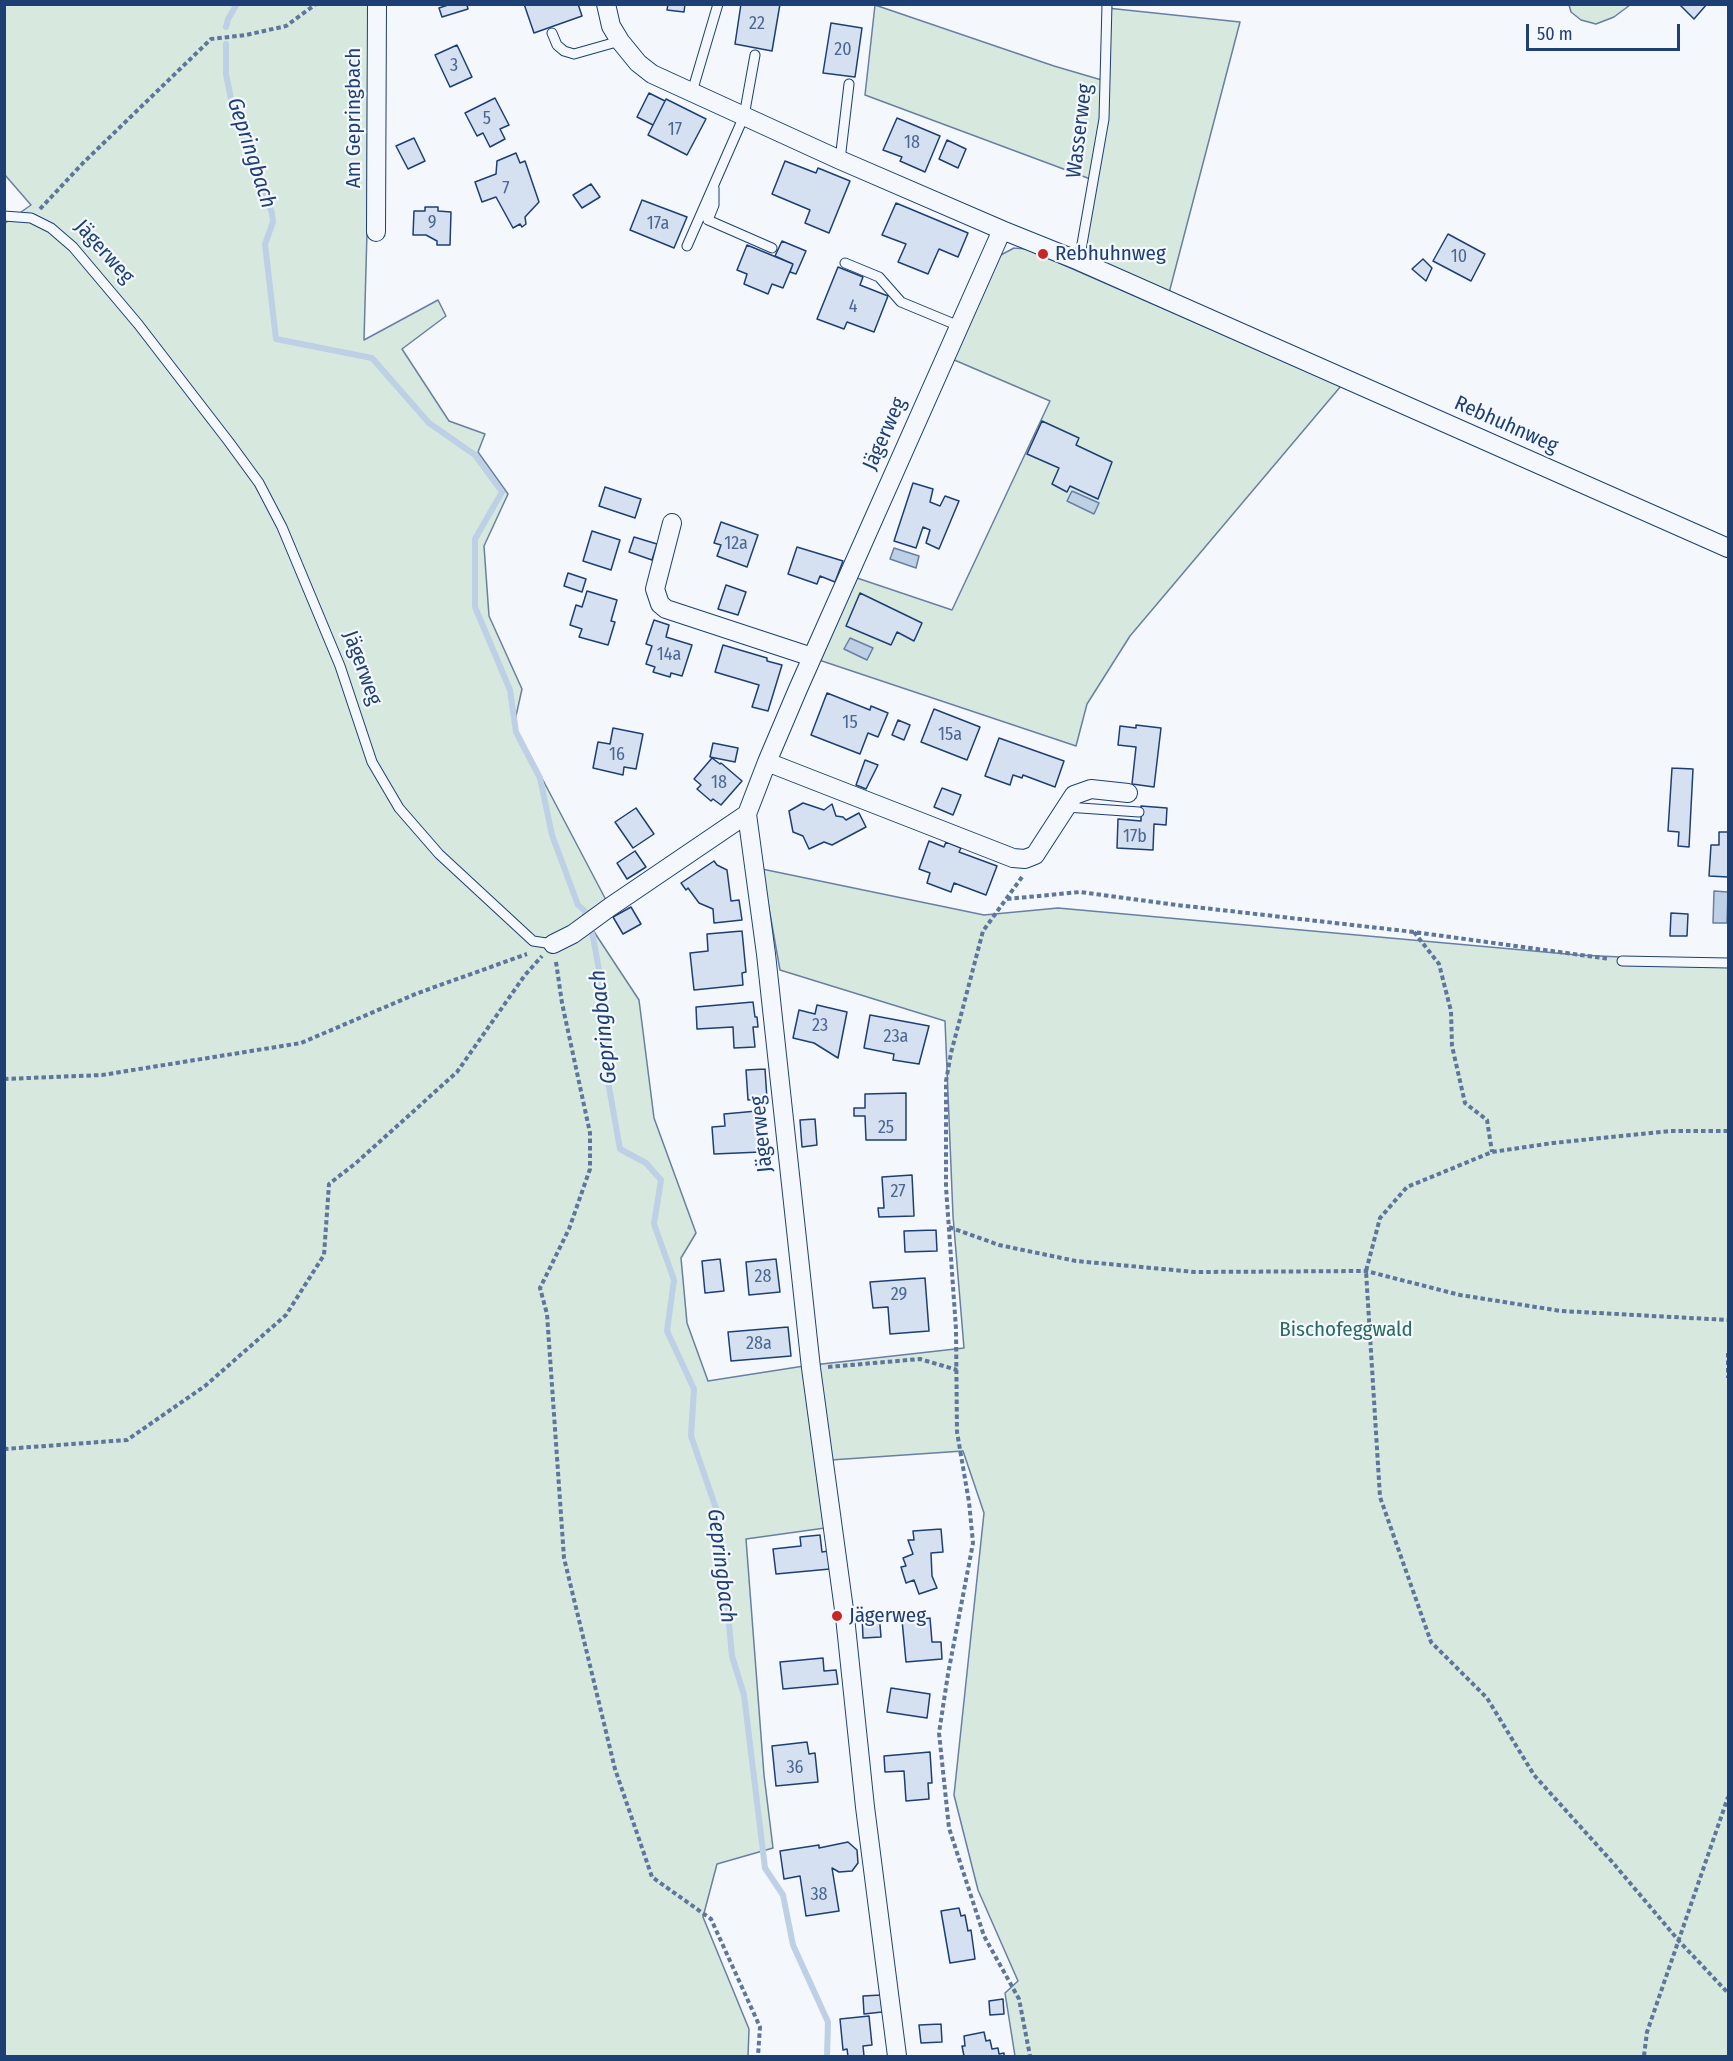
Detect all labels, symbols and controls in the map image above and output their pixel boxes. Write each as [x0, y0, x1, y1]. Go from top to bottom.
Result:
scale bar [1529, 12, 1684, 50]
house number: 22 [749, 13, 765, 35]
text: 50 m [1537, 23, 1573, 45]
house number: 20 [834, 39, 852, 61]
street label: Am Gepringbach [341, 48, 367, 188]
house number: 3 [450, 55, 458, 77]
street label: Wasserweg [1062, 82, 1098, 180]
water label: Gepringbach [221, 94, 281, 212]
house number: 5 [483, 108, 491, 130]
house number: 17 [668, 119, 682, 141]
house number: 18 [904, 132, 920, 154]
house number: 7 [502, 178, 510, 200]
house number: 9 [428, 212, 436, 234]
house number: 17a [647, 213, 669, 235]
street label: Jägerweg [69, 215, 139, 289]
place label: Rebhuhnweg [1055, 241, 1166, 267]
house number: 10 [1451, 246, 1467, 268]
marker: Rebhuhnweg [1036, 247, 1050, 261]
house number: 4 [849, 296, 857, 318]
street label: Rebhuhnweg [1450, 391, 1562, 459]
street label: Jägerweg [858, 394, 912, 474]
house number: 12a [724, 533, 748, 555]
street label: Jägerweg [337, 627, 387, 709]
house number: 14a [657, 644, 681, 666]
house number: 15 [842, 712, 858, 734]
house number: 15a [938, 724, 962, 746]
house number: 16 [609, 744, 625, 766]
house number: 18 [711, 772, 727, 794]
house number: 17b [1123, 826, 1147, 848]
water label: Gepringbach [585, 969, 623, 1085]
house number: 23 [812, 1015, 828, 1037]
house number: 23a [884, 1026, 908, 1048]
street label: Jägerweg [745, 1094, 779, 1174]
house number: 25 [878, 1117, 894, 1139]
house number: 27 [890, 1181, 906, 1203]
house number: 28 [755, 1266, 771, 1288]
house number: 29 [891, 1284, 907, 1306]
park label: Bischofeggwald [1279, 1317, 1413, 1343]
house number: 28a [746, 1333, 772, 1355]
water label: Gepringbach [701, 1508, 741, 1624]
place label: Jägerweg [849, 1603, 926, 1629]
marker: Jägerweg [830, 1609, 844, 1623]
house number: 36 [786, 1757, 804, 1779]
house number: 38 [810, 1884, 828, 1906]

